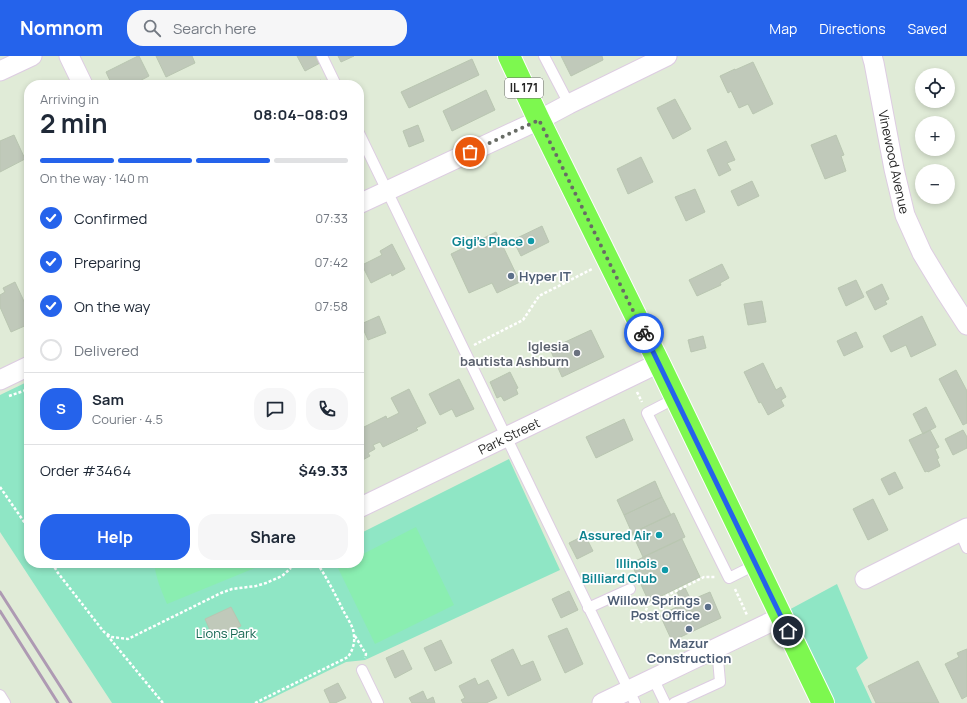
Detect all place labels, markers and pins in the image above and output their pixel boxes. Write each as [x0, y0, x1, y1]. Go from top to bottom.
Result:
pin [453, 135, 487, 169]
place label: Gigi's Place [452, 232, 523, 250]
marker: Gigi's Place [526, 236, 536, 246]
place label: Hyper IT [519, 267, 571, 285]
marker: Hyper IT [506, 271, 516, 281]
place label: Iglesia bautista Ashburn [460, 337, 569, 370]
marker: Iglesia bautista Ashburn [572, 348, 582, 358]
place label: Assured Air [579, 526, 651, 544]
marker: Assured Air [654, 530, 664, 540]
place label: Illinois Billiard Club [582, 554, 657, 587]
marker: Illinois Billiard Club [660, 565, 670, 575]
place label: Willow Springs Post Office [607, 591, 700, 624]
marker: Willow Springs Post Office [703, 602, 713, 612]
pin [771, 614, 805, 648]
marker: Mazur Construction [684, 624, 694, 634]
place label: Mazur Construction [647, 634, 731, 667]

